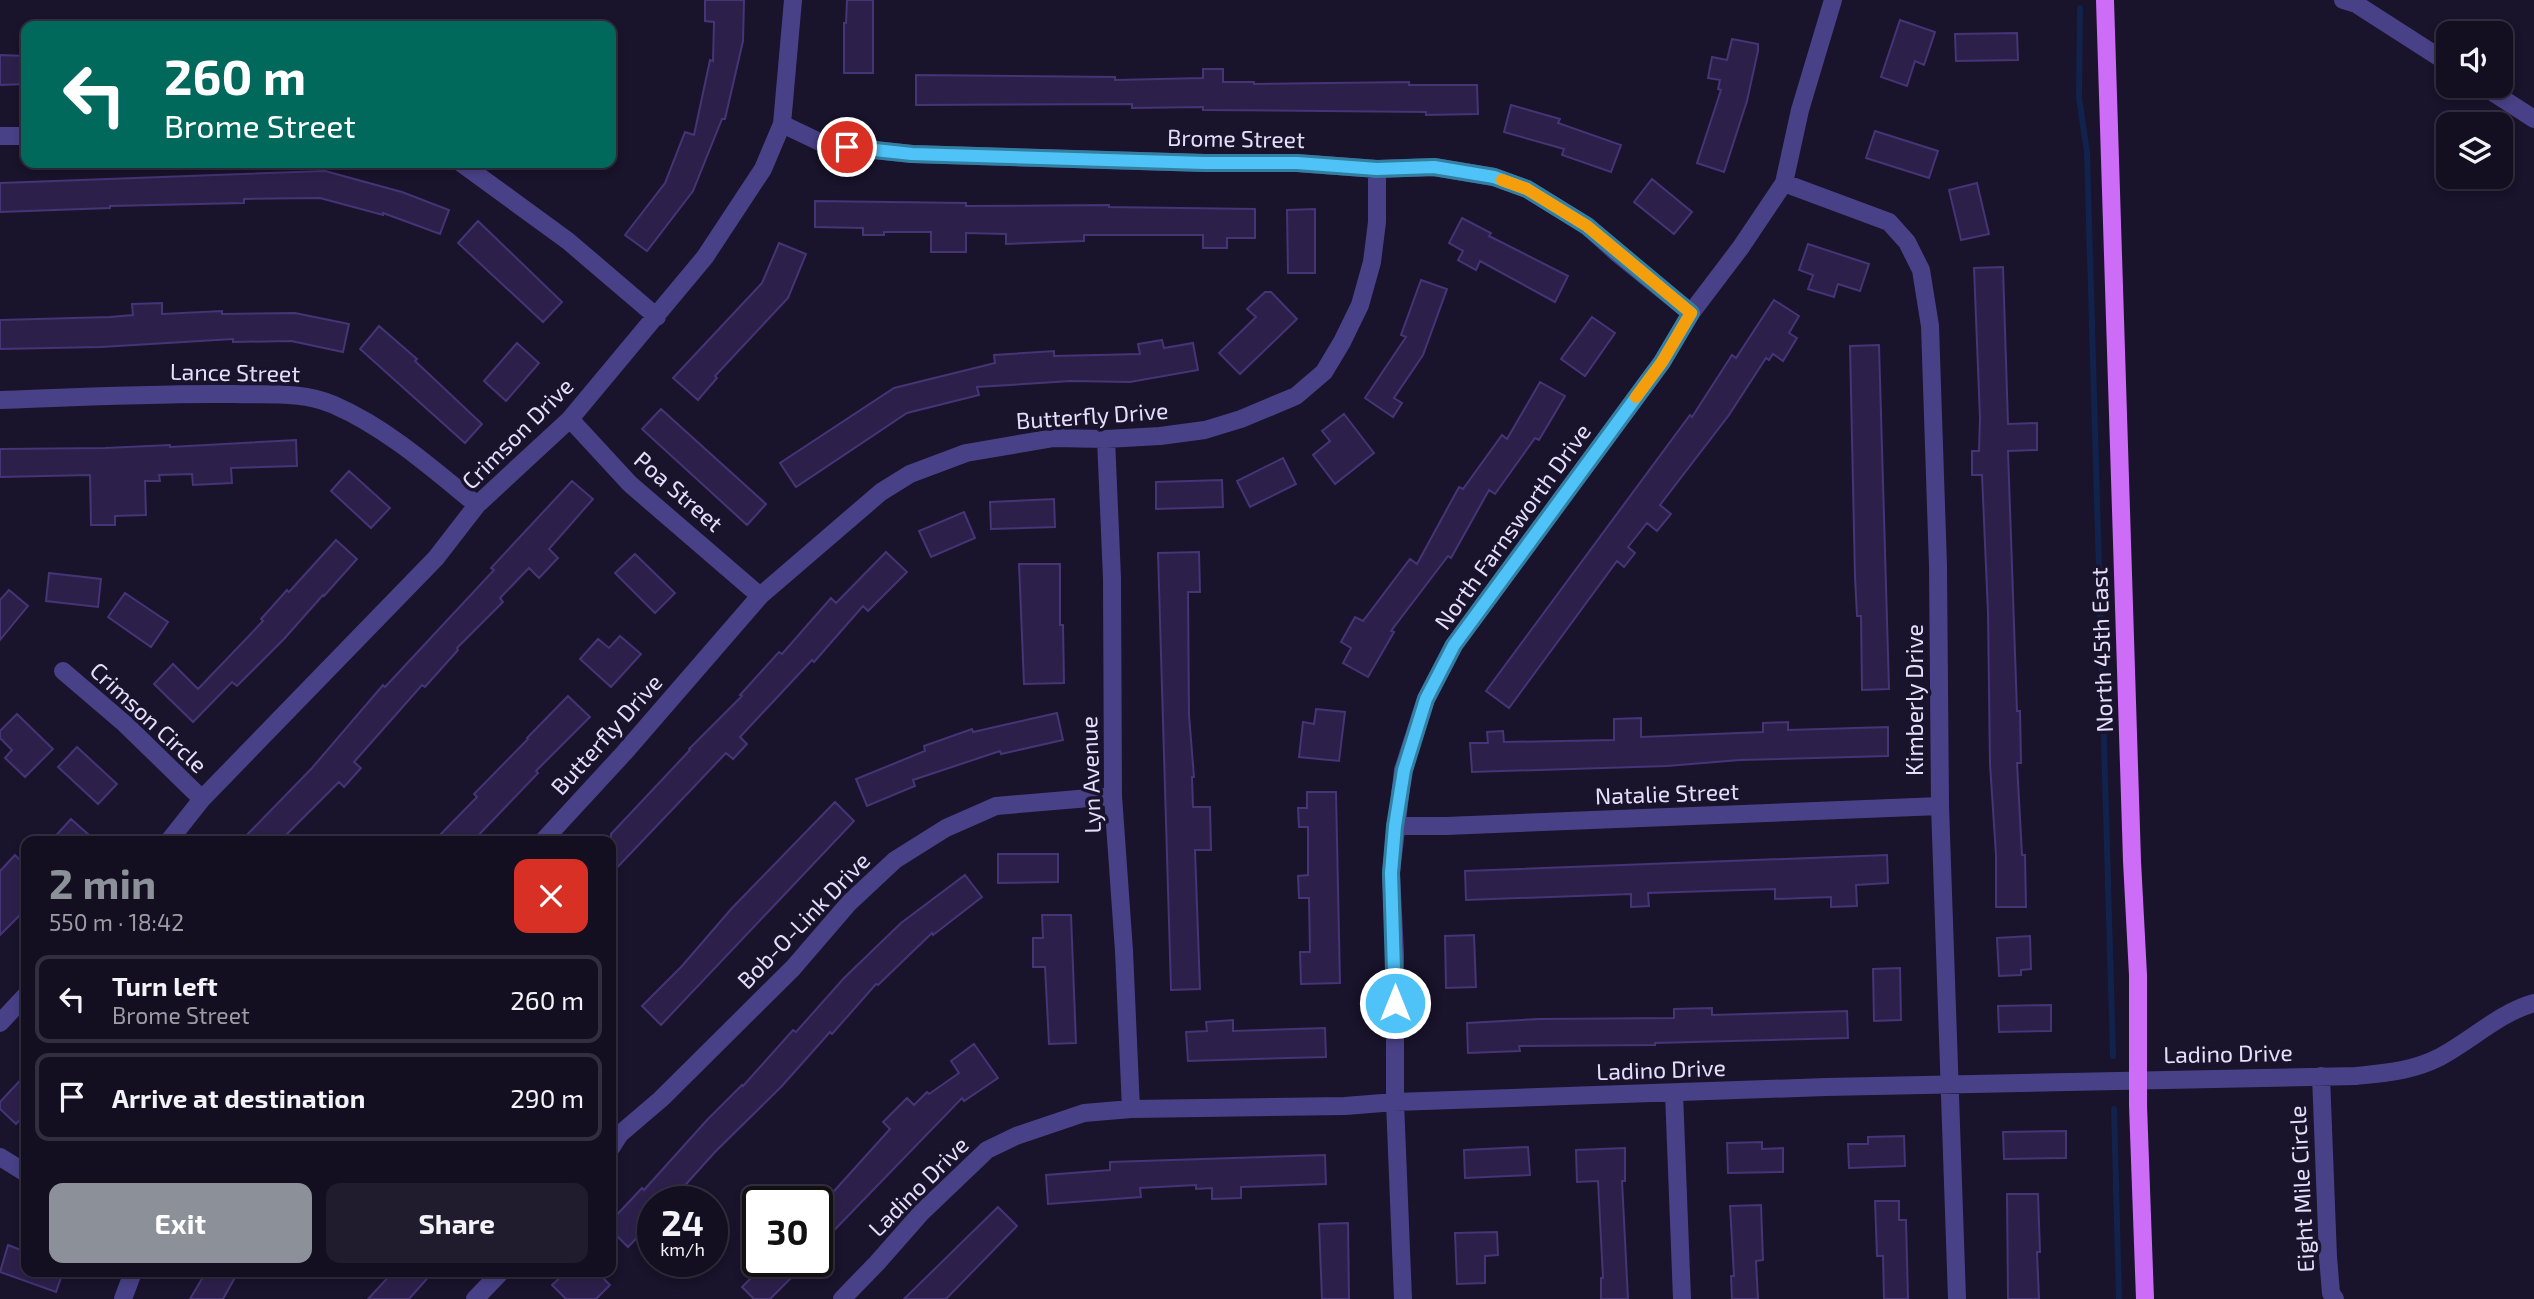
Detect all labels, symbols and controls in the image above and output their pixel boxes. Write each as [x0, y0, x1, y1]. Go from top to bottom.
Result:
map controls [2436, 21, 2513, 189]
button: sound [2436, 21, 2513, 98]
text: 260 m [164, 46, 306, 105]
icon: left [49, 49, 140, 140]
text: Brome Street [164, 106, 356, 144]
button: layers [2436, 112, 2513, 189]
pin [817, 117, 877, 177]
street label: Brome Street [1167, 123, 1305, 153]
icon: arrive [828, 128, 866, 166]
street label: Lance Street [170, 357, 301, 387]
street label: Crimson Drive [455, 371, 579, 495]
street label: Butterfly Drive [1015, 396, 1169, 434]
street label: North Farnsworth Drive [1428, 418, 1596, 634]
street label: Poa Street [629, 445, 729, 537]
street label: North 45th East [2084, 567, 2118, 733]
street label: Kimberly Drive [1900, 624, 1928, 776]
street label: Crimson Circle [85, 656, 213, 778]
street label: Butterfly Drive [544, 668, 668, 800]
street label: Lyn Avenue [1074, 716, 1106, 834]
street label: Natalie Street [1594, 776, 1740, 810]
street label: Bob-O-Link Drive [731, 846, 875, 994]
text: 2 min [49, 857, 156, 907]
button: close [514, 859, 588, 933]
text: 550 m · 18:42 [49, 908, 184, 936]
position arrow [1358, 966, 1432, 1040]
text: Turn left [112, 970, 218, 1001]
icon: left [53, 980, 91, 1018]
text: 260 m [510, 984, 584, 1015]
text: Brome Street [112, 1001, 250, 1029]
street label: Ladino Drive [2163, 1038, 2293, 1068]
street label: Ladino Drive [1596, 1053, 1726, 1085]
icon: arrive [53, 1078, 91, 1116]
text: Arrive at destination [112, 1082, 365, 1113]
text: 290 m [510, 1082, 584, 1113]
street label: Eight Mile Circle [2283, 1105, 2319, 1273]
street label: Ladino Drive [862, 1130, 974, 1242]
button: Exit [49, 1183, 312, 1263]
button: Share [326, 1183, 588, 1263]
speed limit sign: 30 [742, 1186, 833, 1277]
text: 24 [661, 1201, 704, 1243]
text: km/h [660, 1238, 705, 1260]

